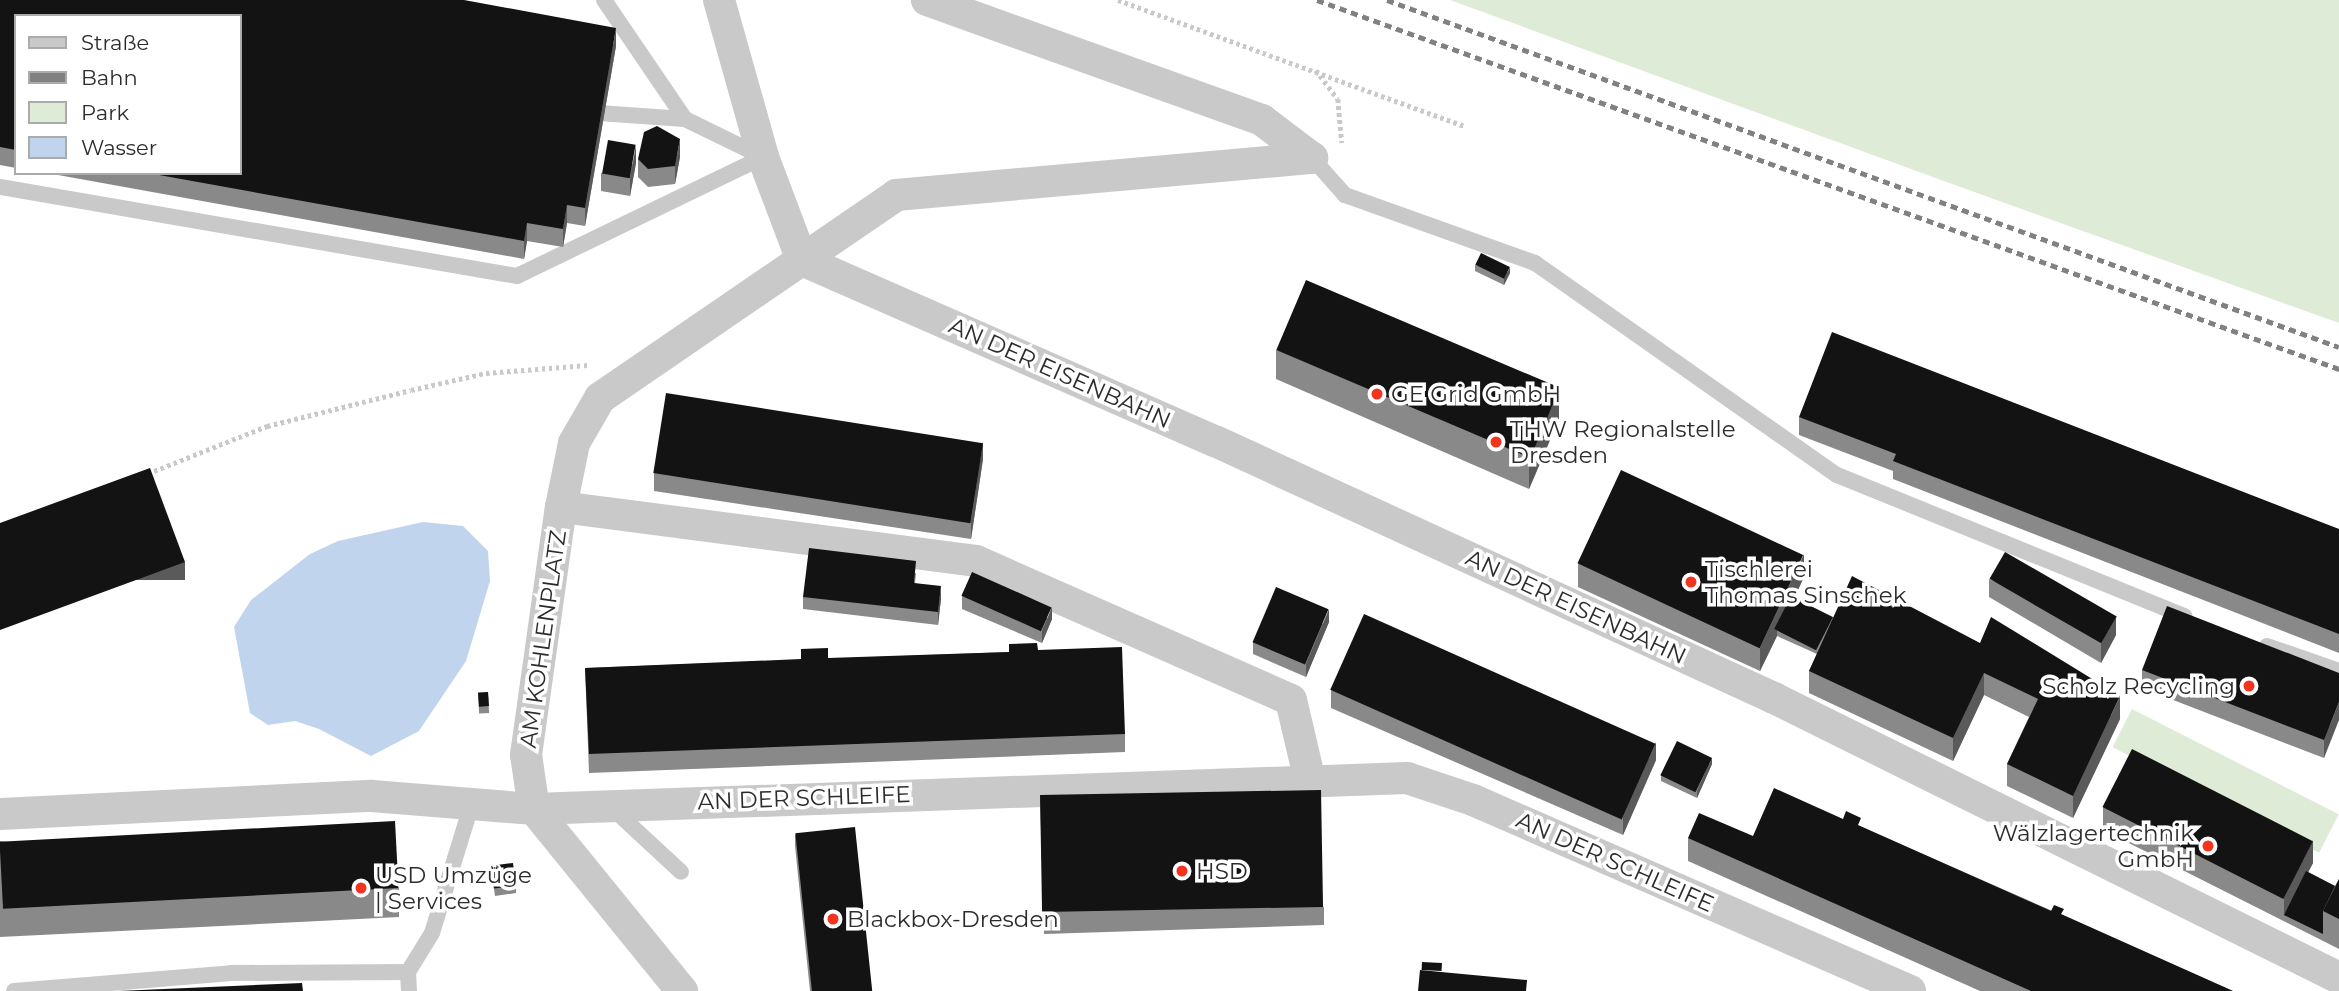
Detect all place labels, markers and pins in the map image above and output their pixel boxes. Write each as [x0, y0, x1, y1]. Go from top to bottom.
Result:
place label: GE Grid GmbH [1391, 380, 1561, 408]
marker: GE Grid GmbH [1369, 386, 1385, 402]
place label: THW Regionalstelle Dresden [1510, 415, 1736, 469]
marker: THW Regionalstelle Dresden [1488, 434, 1504, 450]
place label: Tischlerei Thomas Sinschek [1705, 555, 1906, 609]
marker: Tischlerei Thomas Sinschek [1683, 574, 1699, 590]
place label: Scholz Recycling [2042, 672, 2235, 700]
marker: Scholz Recycling [2241, 678, 2257, 694]
place label: Wälzlagertechnik GmbH [1993, 819, 2194, 873]
marker: Wälzlagertechnik GmbH [2200, 838, 2216, 854]
place label: HSD [1196, 857, 1248, 885]
place label: USD Umzüge | Services [375, 861, 532, 915]
marker: HSD [1174, 863, 1190, 879]
marker: USD Umzüge | Services [353, 880, 369, 896]
place label: Blackbox-Dresden [847, 905, 1059, 933]
marker: Blackbox-Dresden [825, 911, 841, 927]

